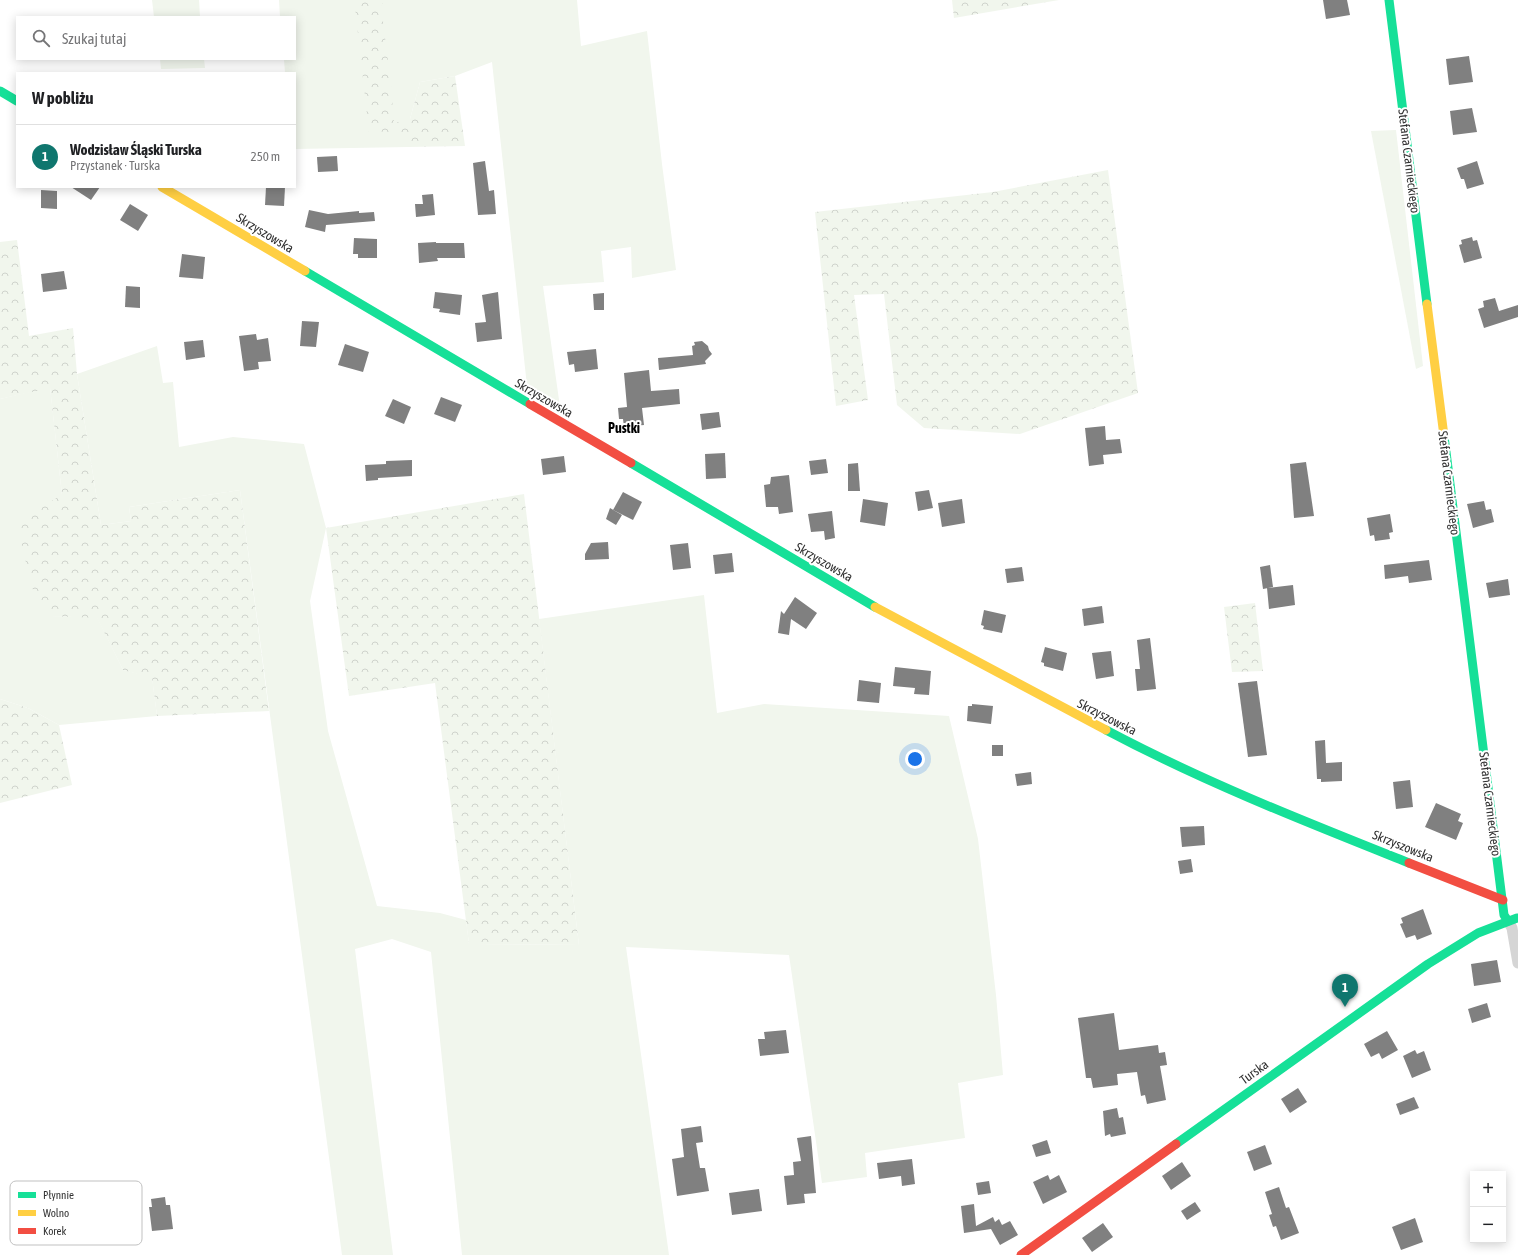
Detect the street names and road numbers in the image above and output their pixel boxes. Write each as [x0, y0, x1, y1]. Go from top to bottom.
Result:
street label: Stefana Czarnieckiego [1395, 108, 1423, 214]
street label: Skrzyszowska [234, 210, 296, 256]
street label: Skrzyszowska [512, 375, 576, 421]
street label: Stefana Czarnieckiego [1435, 430, 1463, 536]
street label: Skrzyszowska [792, 539, 856, 585]
street label: Skrzyszowska [1075, 696, 1139, 738]
street label: Stefana Czarnieckiego [1476, 751, 1504, 857]
street label: Skrzyszowska [1370, 827, 1436, 865]
street label: Turska [1237, 1057, 1271, 1087]

